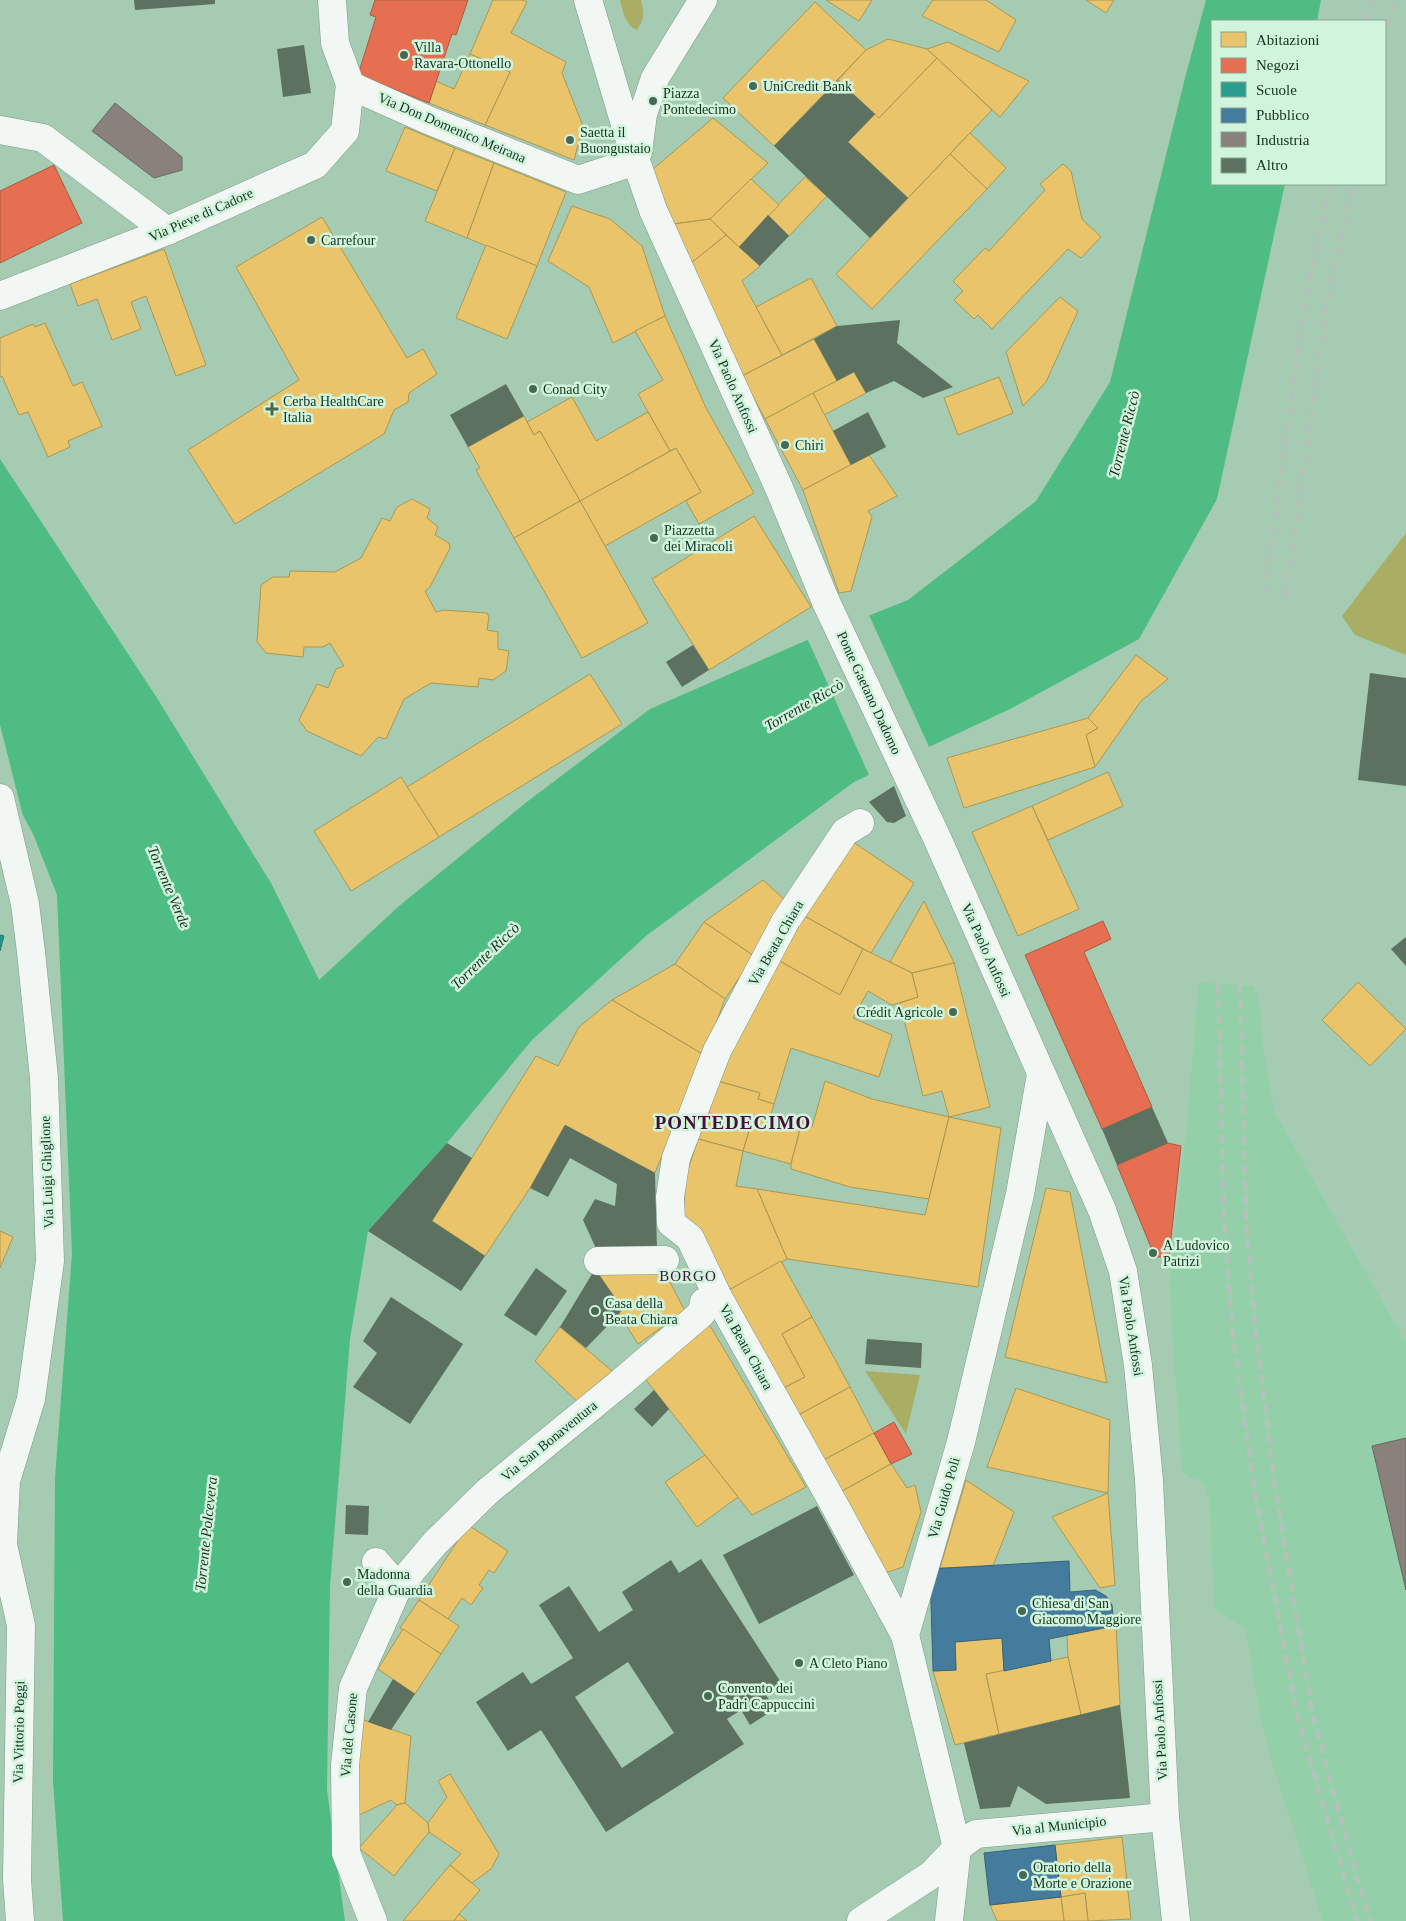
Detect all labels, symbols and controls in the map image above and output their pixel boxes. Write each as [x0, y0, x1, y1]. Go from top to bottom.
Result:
legend [1211, 20, 1386, 185]
text: Abitazioni [1256, 32, 1319, 48]
place label: Villa Ravara-Ottonello [414, 40, 511, 71]
marker: Villa Ravara-Ottonello [398, 49, 410, 61]
text: Negozi [1256, 57, 1299, 73]
place label: UniCredit Bank [763, 79, 852, 94]
marker: UniCredit Bank [747, 80, 759, 92]
text: Scuole [1256, 82, 1297, 98]
place label: Piazza Pontedecimo [663, 86, 736, 117]
street label: Via Don Domenico Meirana [376, 90, 529, 166]
marker: Piazza Pontedecimo [647, 95, 659, 107]
text: Pubblico [1256, 107, 1309, 123]
place label: Saetta il Buongustaio [580, 125, 651, 156]
text: Industria [1256, 132, 1310, 148]
marker: Saetta il Buongustaio [564, 134, 576, 146]
text: Altro [1256, 157, 1288, 173]
street label: Via Pieve di Cadore [147, 185, 255, 245]
place label: Carrefour [321, 233, 376, 248]
marker: Carrefour [305, 234, 317, 246]
street label: Via Paolo Anfossi [706, 337, 760, 435]
place label: Conad City [543, 382, 607, 397]
marker: Conad City [527, 383, 539, 395]
water label: Torrente Riccò [1106, 389, 1143, 479]
place label: Cerba HealthCare Italia [283, 394, 384, 425]
marker: Cerba HealthCare Italia [265, 402, 279, 416]
place label: Chiri [795, 438, 824, 453]
marker: Chiri [779, 439, 791, 451]
place label: Piazzetta dei Miracoli [664, 523, 733, 554]
marker: Piazzetta dei Miracoli [648, 532, 660, 544]
street label: Ponte Gaetano Dadomo [834, 629, 904, 757]
water label: Torrente Riccò [762, 676, 847, 734]
water label: Torrente Verde [144, 843, 194, 931]
street label: Via Beata Chiara [746, 897, 807, 988]
street label: Via Paolo Anfossi [959, 901, 1013, 999]
water label: Torrente Riccò [448, 919, 523, 992]
place label: Crédit Agricole [856, 1005, 943, 1020]
marker: Crédit Agricole [947, 1006, 959, 1018]
district label: PONTEDECIMO [655, 1112, 811, 1133]
street label: Via Luigi Ghiglione [38, 1115, 56, 1229]
place label: A Ludovico Patrizi [1163, 1238, 1230, 1269]
marker: A Ludovico Patrizi [1147, 1247, 1159, 1259]
district label: BORGO [659, 1268, 717, 1284]
street label: Via Paolo Anfossi [1116, 1275, 1146, 1377]
place label: Casa della Beata Chiara [605, 1296, 678, 1327]
street label: Via Beata Chiara [716, 1302, 776, 1393]
marker: Casa della Beata Chiara [589, 1305, 601, 1317]
street label: Via San Bonaventura [498, 1397, 601, 1484]
street label: Via Guido Poli [925, 1455, 963, 1540]
water label: Torrente Polcevera [192, 1476, 220, 1592]
place label: Madonna della Guardia [357, 1567, 434, 1598]
marker: Madonna della Guardia [341, 1576, 353, 1588]
place label: Chiesa di San Giacomo Maggiore [1032, 1596, 1141, 1627]
marker: Chiesa di San Giacomo Maggiore [1016, 1605, 1028, 1617]
place label: A Cleto Piano [809, 1656, 888, 1671]
marker: A Cleto Piano [793, 1657, 805, 1669]
street label: Via Paolo Anfossi [1150, 1679, 1170, 1781]
street label: Via Vittorio Poggi [11, 1681, 27, 1783]
place label: Convento dei Padri Cappuccini [718, 1681, 815, 1712]
marker: Convento dei Padri Cappuccini [702, 1690, 714, 1702]
street label: Via del Casone [338, 1692, 360, 1778]
street label: Via al Municipio [1011, 1814, 1107, 1838]
place label: Oratorio della Morte e Orazione [1033, 1860, 1132, 1891]
marker: Oratorio della Morte e Orazione [1017, 1869, 1029, 1881]

